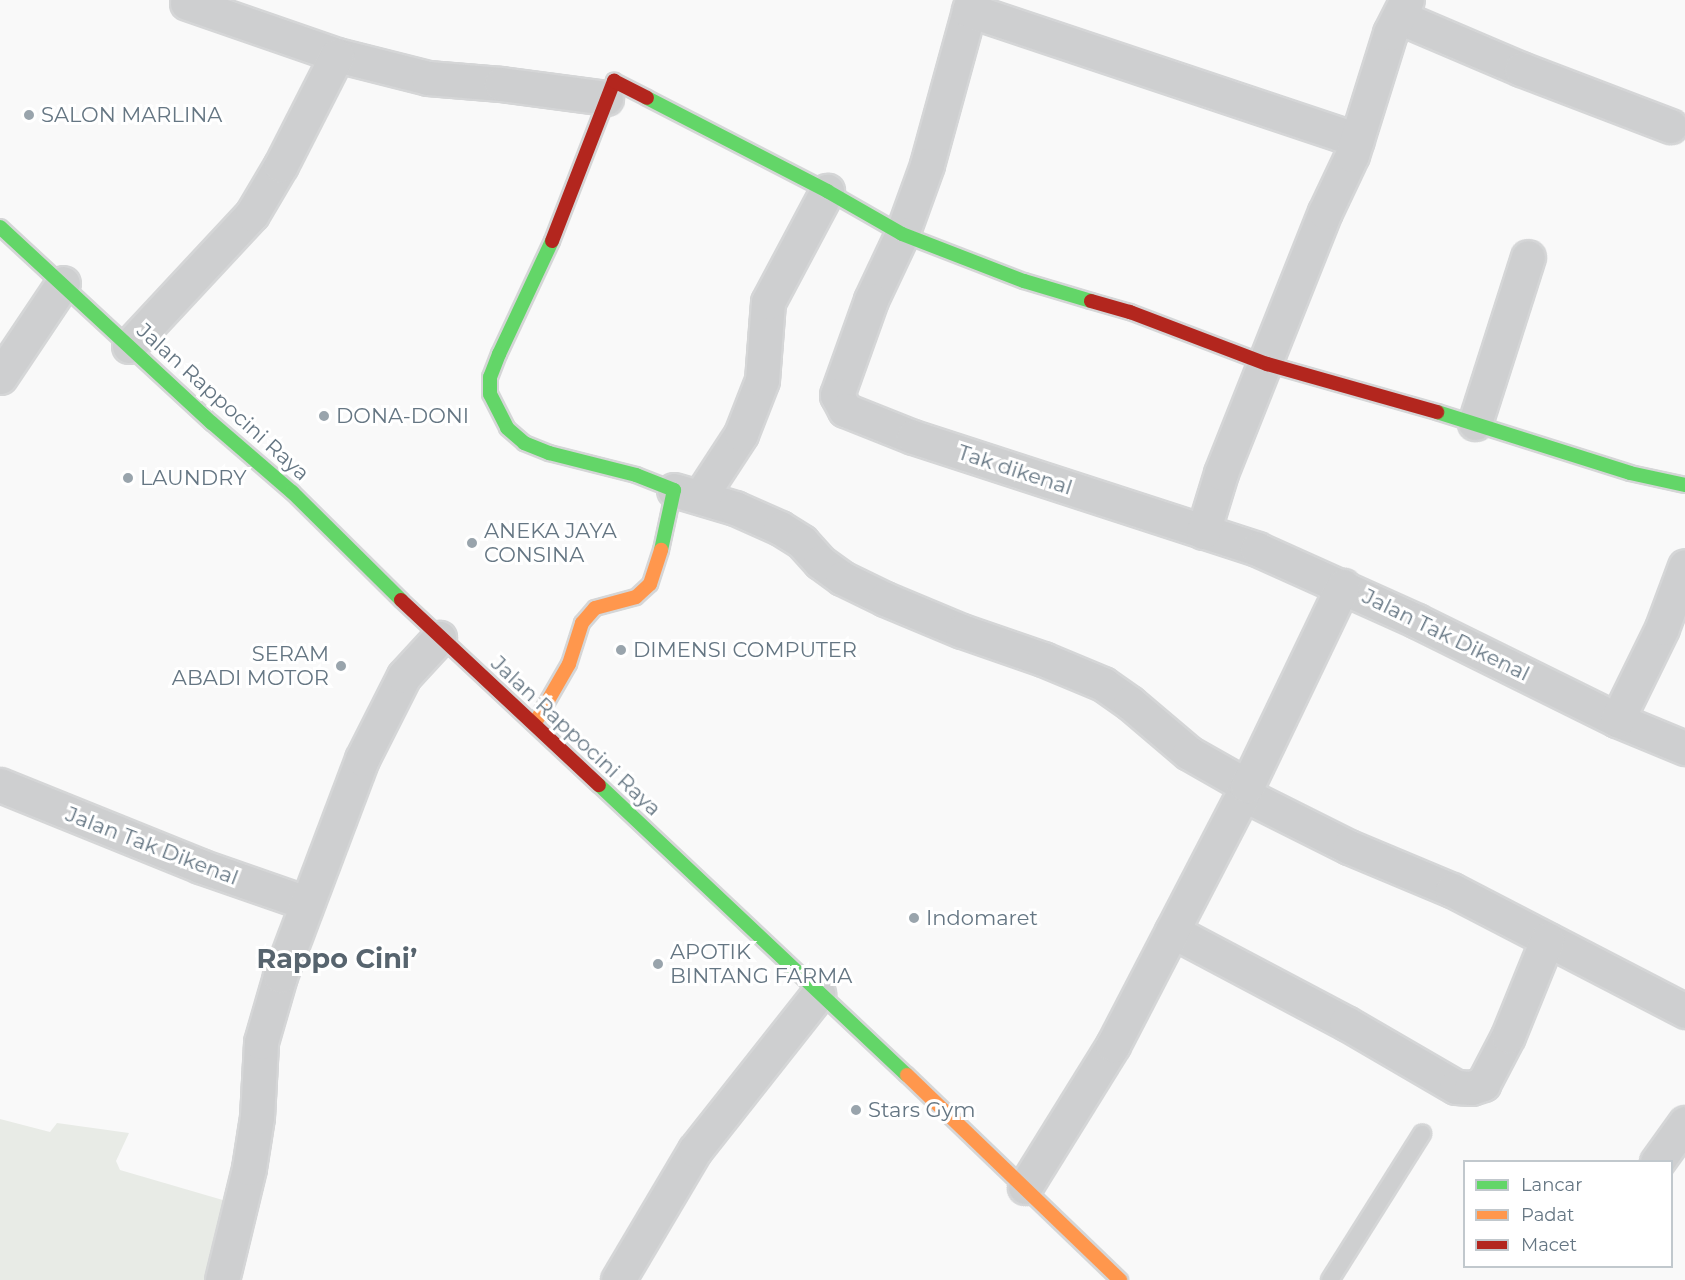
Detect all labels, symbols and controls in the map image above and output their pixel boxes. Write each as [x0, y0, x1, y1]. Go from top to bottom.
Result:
place label: SALON MARLINA [41, 102, 222, 128]
marker: SALON MARLINA [22, 108, 36, 122]
street label: Jalan Rappocini Raya [132, 318, 314, 486]
place label: DONA-DONI [336, 403, 469, 429]
marker: DONA-DONI [317, 409, 331, 423]
street label: Tak dikenal [955, 440, 1075, 500]
place label: LAUNDRY [140, 465, 246, 491]
marker: LAUNDRY [121, 471, 135, 485]
place label: ANEKA JAYA CONSINA [484, 518, 617, 568]
marker: ANEKA JAYA CONSINA [465, 536, 479, 550]
street label: Jalan Tak Dikenal [1358, 584, 1534, 686]
place label: DIMENSI COMPUTER [633, 637, 857, 663]
place label: SERAM ABADI MOTOR [172, 641, 329, 691]
marker: DIMENSI COMPUTER [614, 643, 628, 657]
street label: Jalan Rappocini Raya [486, 651, 666, 821]
marker: SERAM ABADI MOTOR [334, 659, 348, 673]
street label: Jalan Tak Dikenal [62, 802, 242, 890]
place label: Indomaret [926, 905, 1038, 931]
marker: Indomaret [907, 911, 921, 925]
place label: APOTIK BINTANG FARMA [670, 939, 852, 989]
district label: Rappo Ciniʼ [257, 943, 417, 975]
marker: APOTIK BINTANG FARMA [651, 957, 665, 971]
place label: Stars Gym [868, 1097, 975, 1123]
marker: Stars Gym [849, 1103, 863, 1117]
legend [1463, 1160, 1673, 1268]
text: Lancar [1521, 1174, 1582, 1196]
text: Padat [1521, 1204, 1574, 1226]
text: Macet [1521, 1234, 1577, 1256]

